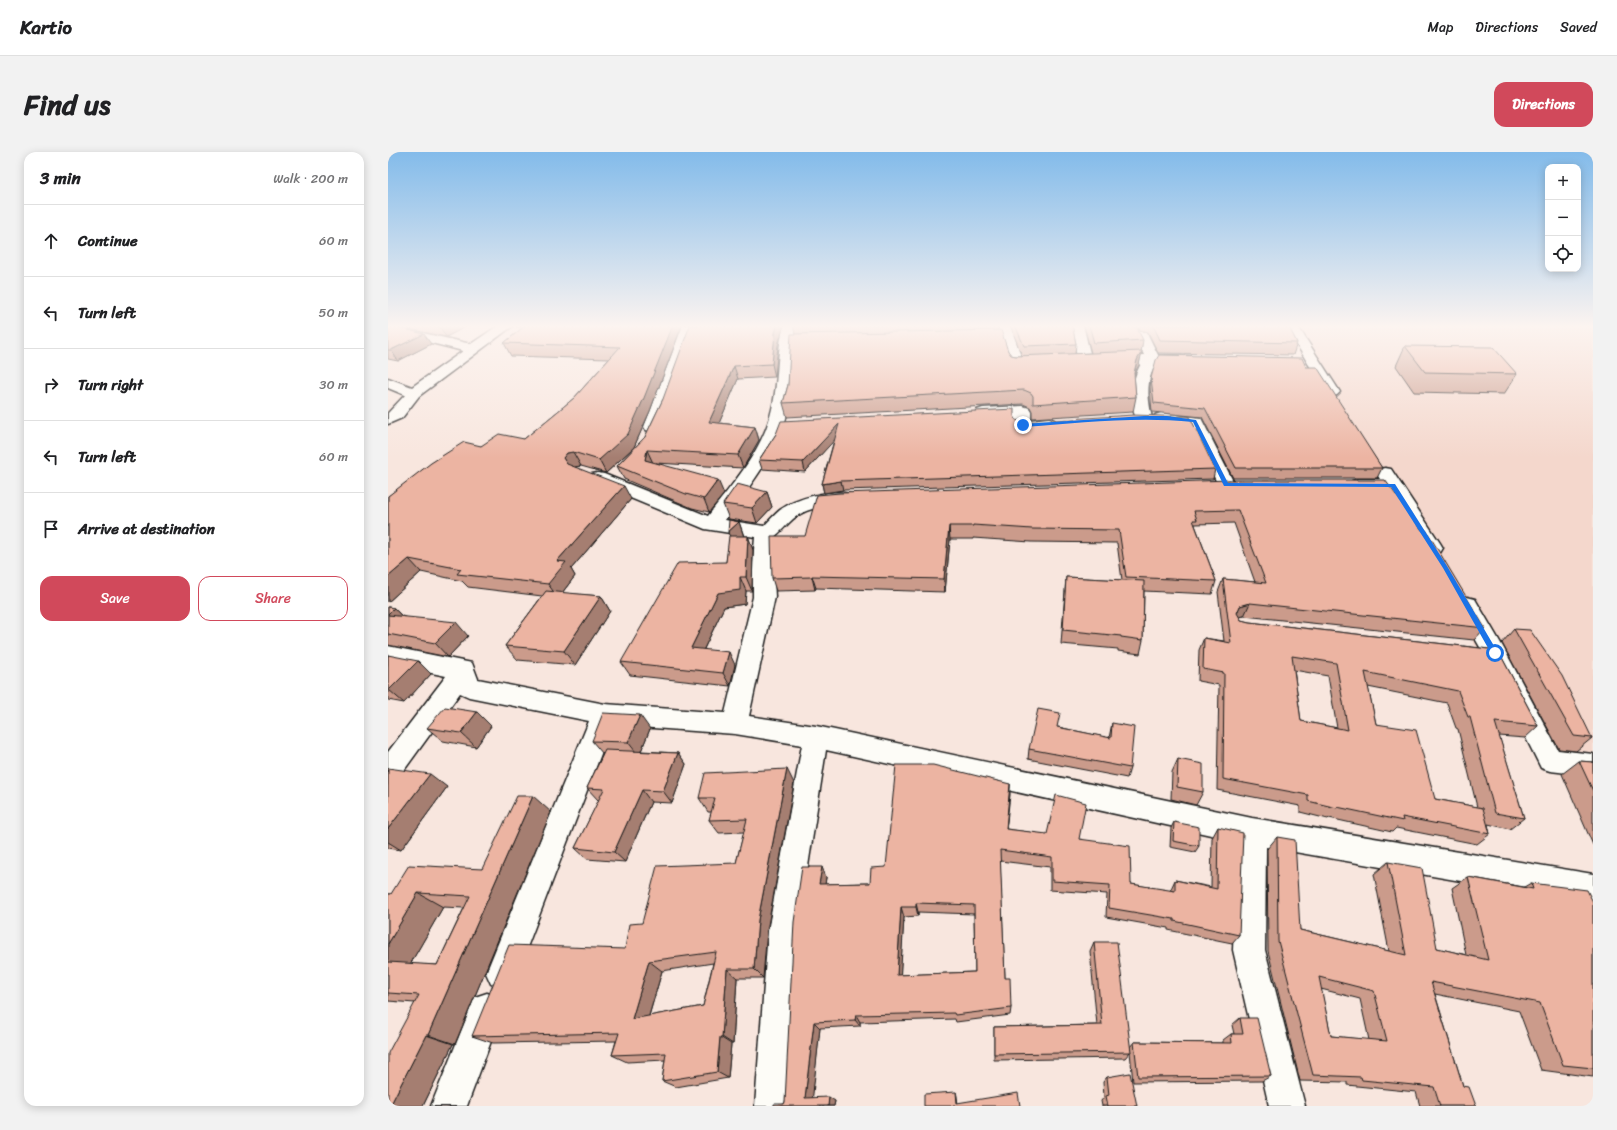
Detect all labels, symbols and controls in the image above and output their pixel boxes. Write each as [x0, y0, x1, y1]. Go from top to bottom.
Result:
text: Kartio [20, 11, 72, 44]
text: Map [1427, 15, 1453, 40]
text: Directions [1475, 15, 1538, 40]
text: Saved [1560, 15, 1597, 40]
text: Find us [24, 80, 111, 129]
button: Directions [1494, 82, 1593, 127]
text: 3 min [40, 163, 81, 193]
map controls [1545, 164, 1581, 272]
button: + [1545, 164, 1581, 200]
text: Walk · 200 m [273, 167, 348, 190]
button: − [1545, 200, 1581, 236]
text: Continue [78, 228, 138, 254]
text: 60 m [319, 229, 348, 252]
icon: ahead [40, 230, 62, 252]
button: locate [1545, 236, 1581, 272]
text: Turn left [78, 300, 136, 326]
text: 50 m [318, 301, 348, 324]
icon: left [40, 302, 62, 324]
text: Turn right [78, 372, 143, 398]
text: 30 m [319, 373, 348, 396]
icon: right [40, 374, 62, 396]
route end [1014, 416, 1032, 434]
text: Turn left [78, 444, 136, 470]
text: 60 m [319, 445, 348, 468]
icon: left [40, 446, 62, 468]
text: Arrive at destination [78, 516, 215, 542]
icon: arrive [40, 518, 62, 540]
button: Save [40, 576, 190, 621]
button: Share [198, 576, 348, 621]
route start [1486, 644, 1504, 662]

